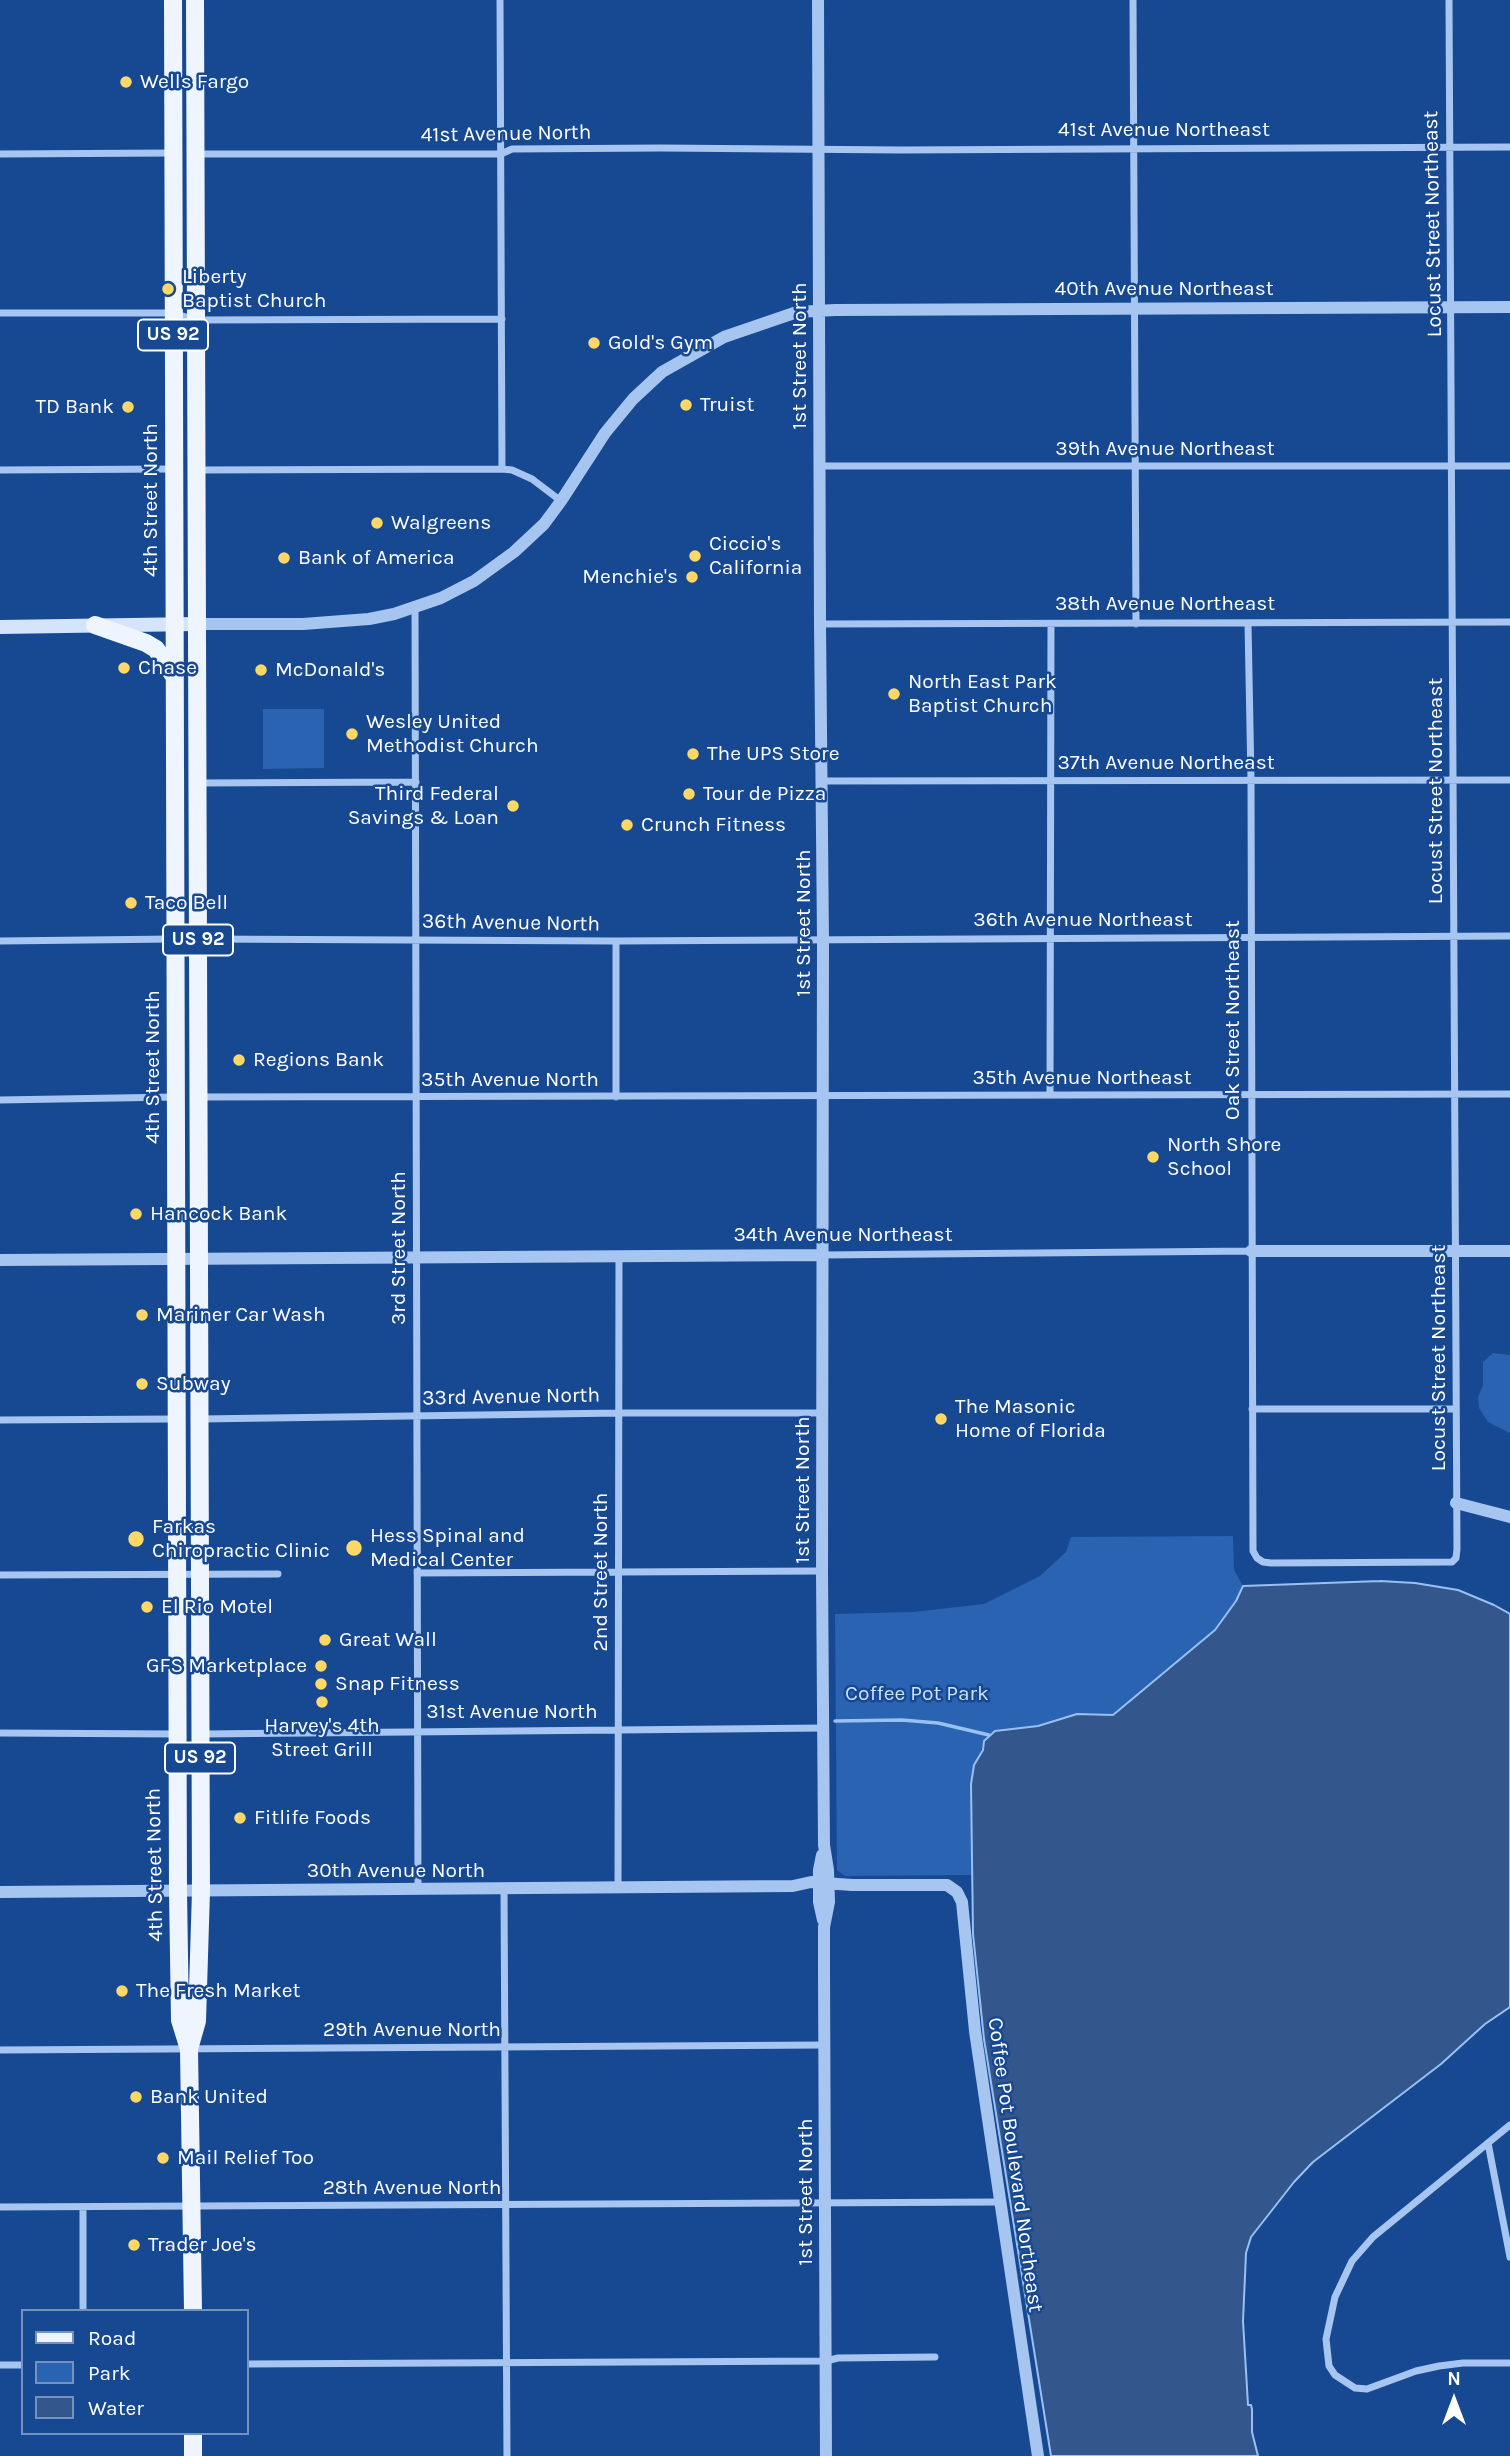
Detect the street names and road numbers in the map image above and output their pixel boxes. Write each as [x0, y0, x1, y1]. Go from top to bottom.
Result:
street label: Locust Street Northeast [1418, 110, 1448, 338]
street label: 41st Avenue Northeast [1058, 117, 1270, 143]
street label: 41st Avenue North [420, 120, 592, 148]
street label: 40th Avenue Northeast [1054, 276, 1274, 302]
street label: 1st Street North [787, 282, 813, 430]
road number: US 92 [138, 320, 208, 350]
street label: 4th Street North [138, 423, 164, 577]
street label: 39th Avenue Northeast [1055, 436, 1275, 462]
street label: 38th Avenue Northeast [1055, 591, 1275, 617]
street label: Locust Street Northeast [1423, 678, 1449, 904]
street label: 37th Avenue Northeast [1057, 750, 1275, 776]
street label: 1st Street North [791, 849, 817, 997]
street label: 36th Avenue Northeast [973, 907, 1193, 933]
street label: 36th Avenue North [422, 909, 600, 937]
street label: Oak Street Northeast [1220, 920, 1246, 1120]
road number: US 92 [163, 924, 233, 956]
street label: 4th Street North [140, 990, 166, 1144]
street label: 35th Avenue Northeast [972, 1065, 1192, 1091]
street label: 35th Avenue North [421, 1067, 599, 1093]
street label: 3rd Street North [386, 1171, 412, 1325]
street label: 34th Avenue Northeast [733, 1222, 953, 1248]
street label: Locust Street Northeast [1426, 1245, 1452, 1471]
street label: 33rd Avenue North [422, 1383, 600, 1411]
street label: 1st Street North [790, 1416, 816, 1564]
street label: 2nd Street North [588, 1493, 614, 1651]
street label: 31st Avenue North [426, 1699, 598, 1725]
road number: US 92 [165, 1742, 235, 1774]
street label: 4th Street North [141, 1788, 169, 1942]
street label: 30th Avenue North [307, 1858, 485, 1884]
street label: Coffee Pot Boulevard Northeast [982, 2016, 1048, 2314]
street label: 29th Avenue North [323, 2017, 501, 2043]
street label: 1st Street North [793, 2118, 819, 2266]
street label: 28th Avenue North [323, 2175, 501, 2201]

